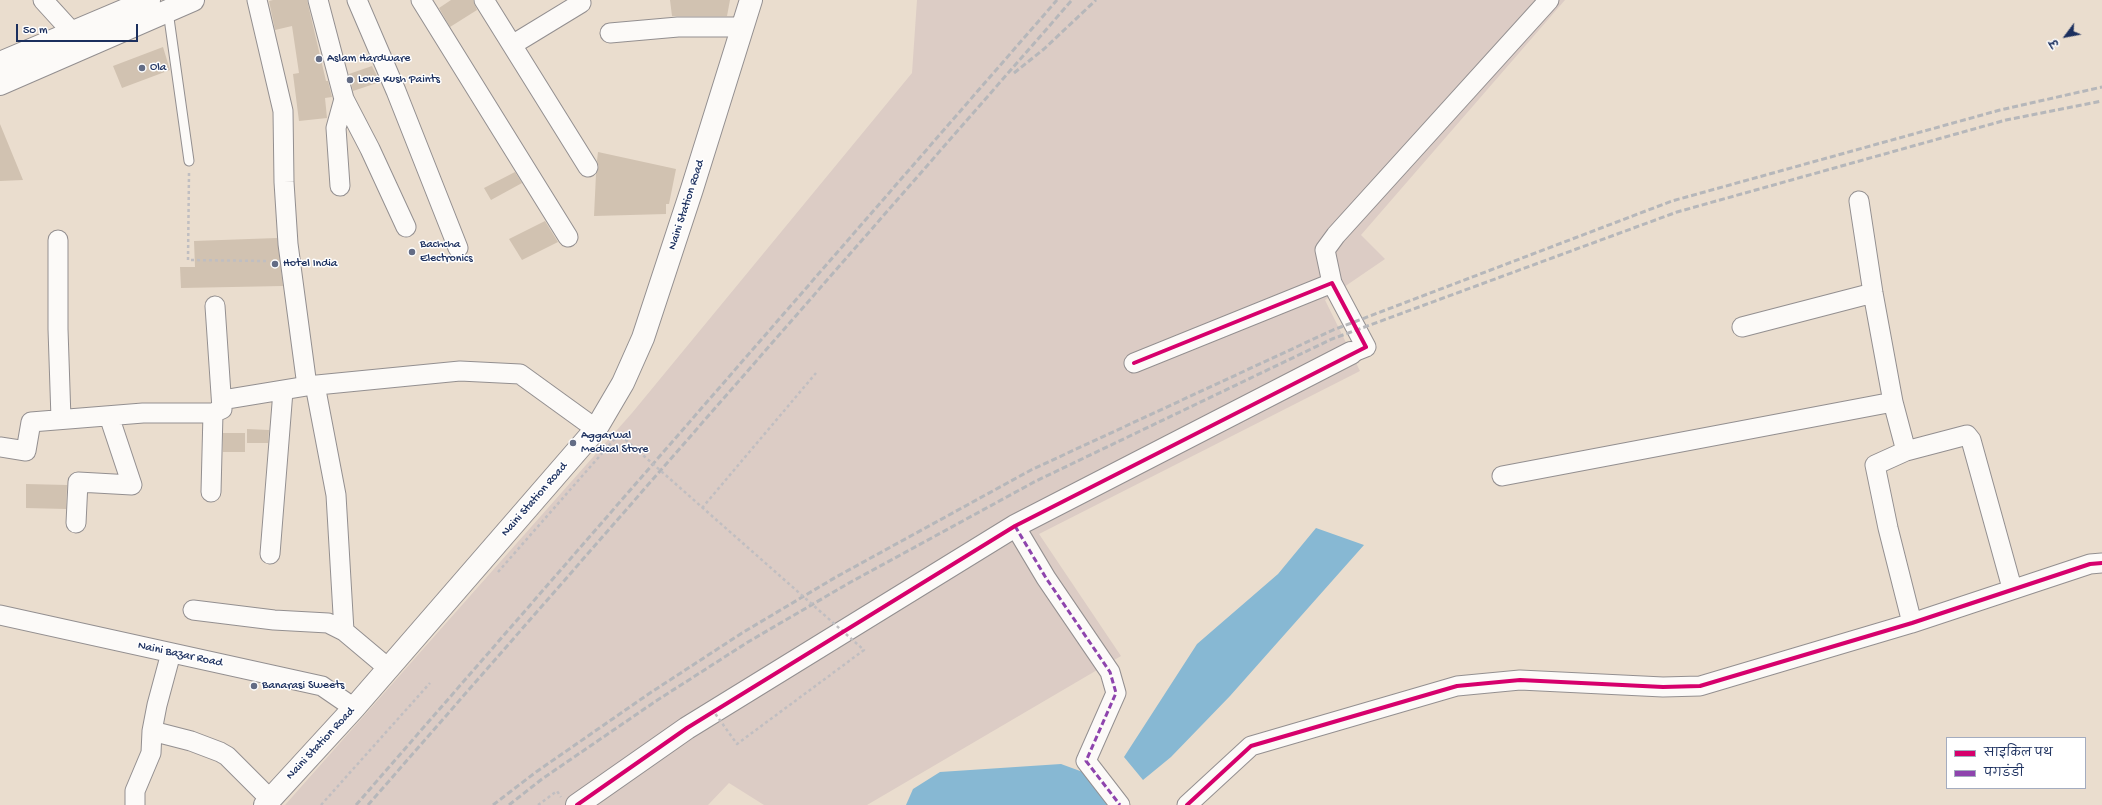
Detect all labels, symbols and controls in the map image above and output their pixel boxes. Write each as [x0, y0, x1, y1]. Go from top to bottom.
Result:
scale bar [18, 16, 140, 42]
north arrow [2046, 16, 2086, 56]
text: 50 m [23, 24, 48, 38]
text: उ [2049, 36, 2063, 49]
place label: Aslam Hardware [327, 52, 410, 66]
marker: Aslam Hardware [314, 54, 324, 64]
place label: Ola [150, 61, 167, 75]
marker: Ola [137, 63, 147, 73]
place label: Love Kush Paints [358, 73, 440, 87]
marker: Love Kush Paints [345, 75, 355, 85]
street label: Naini Station Road [666, 158, 708, 252]
place label: Bachcha Electronics [420, 238, 473, 266]
marker: Bachcha Electronics [407, 247, 417, 257]
place label: Hotel India [283, 257, 338, 271]
marker: Hotel India [270, 259, 280, 269]
place label: Aggarwal Medical Store [581, 429, 649, 457]
marker: Aggarwal Medical Store [568, 438, 578, 448]
street label: Naini Station Road [499, 460, 571, 540]
street label: Naini Bazar Road [136, 639, 224, 671]
place label: Banarasi Sweets [262, 679, 344, 693]
marker: Banarasi Sweets [249, 681, 259, 691]
street label: Naini Station Road [284, 705, 358, 783]
legend [1946, 737, 2086, 789]
text: साइकिल पथ [1984, 747, 2053, 761]
text: पगडंडी [1984, 767, 2024, 781]

